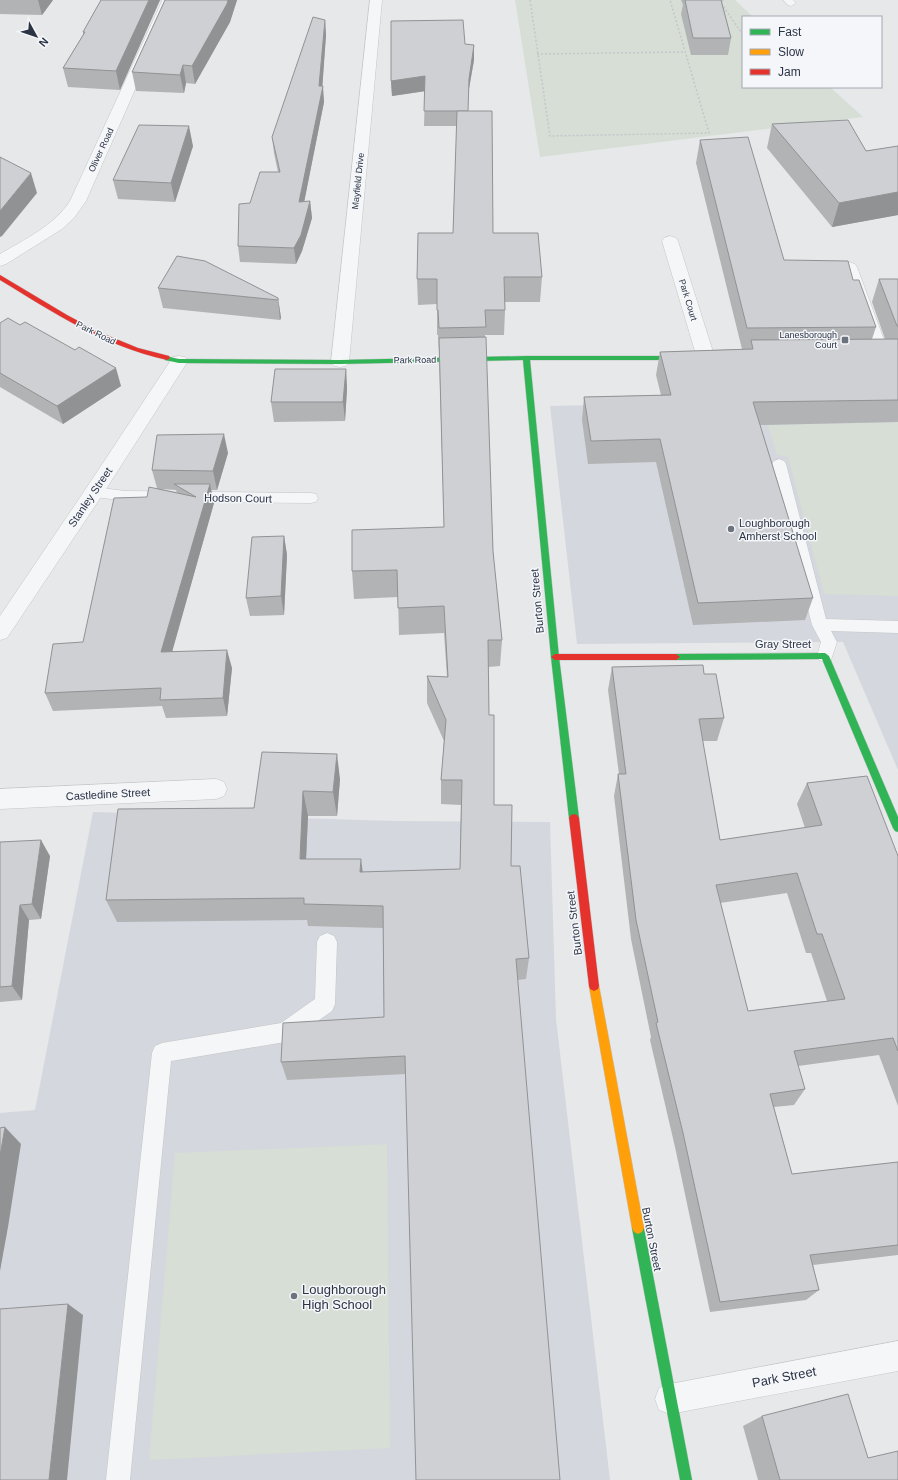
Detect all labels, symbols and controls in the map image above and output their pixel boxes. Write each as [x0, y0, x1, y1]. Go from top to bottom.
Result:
north arrow [16, 16, 56, 56]
legend [742, 16, 882, 88]
text: Fast [778, 25, 802, 39]
text: N [36, 36, 51, 49]
text: Slow [778, 45, 804, 59]
text: Jam [778, 65, 801, 79]
street label: Oliver Road [86, 126, 116, 174]
street label: Mayfield Drive [350, 152, 366, 210]
street label: Park Court [677, 278, 699, 323]
street label: Park Road [75, 319, 117, 347]
place label: Lanesborough Court [779, 330, 837, 350]
marker: Lanesborough Court [840, 335, 850, 345]
street label: Park Road [394, 355, 436, 365]
street label: Stanley Street [66, 465, 114, 529]
street label: Hodson Court [204, 491, 272, 505]
place label: Loughborough Amherst School [739, 517, 817, 542]
marker: Loughborough Amherst School [726, 524, 736, 534]
street label: Burton Street [528, 568, 546, 634]
street label: Gray Street [755, 638, 811, 650]
street label: Castledine Street [66, 786, 150, 802]
street label: Burton Street [564, 890, 584, 956]
street label: Burton Street [640, 1206, 664, 1272]
place label: Loughborough High School [302, 1282, 386, 1312]
marker: Loughborough High School [289, 1291, 299, 1301]
street label: Park Street [751, 1363, 818, 1391]

